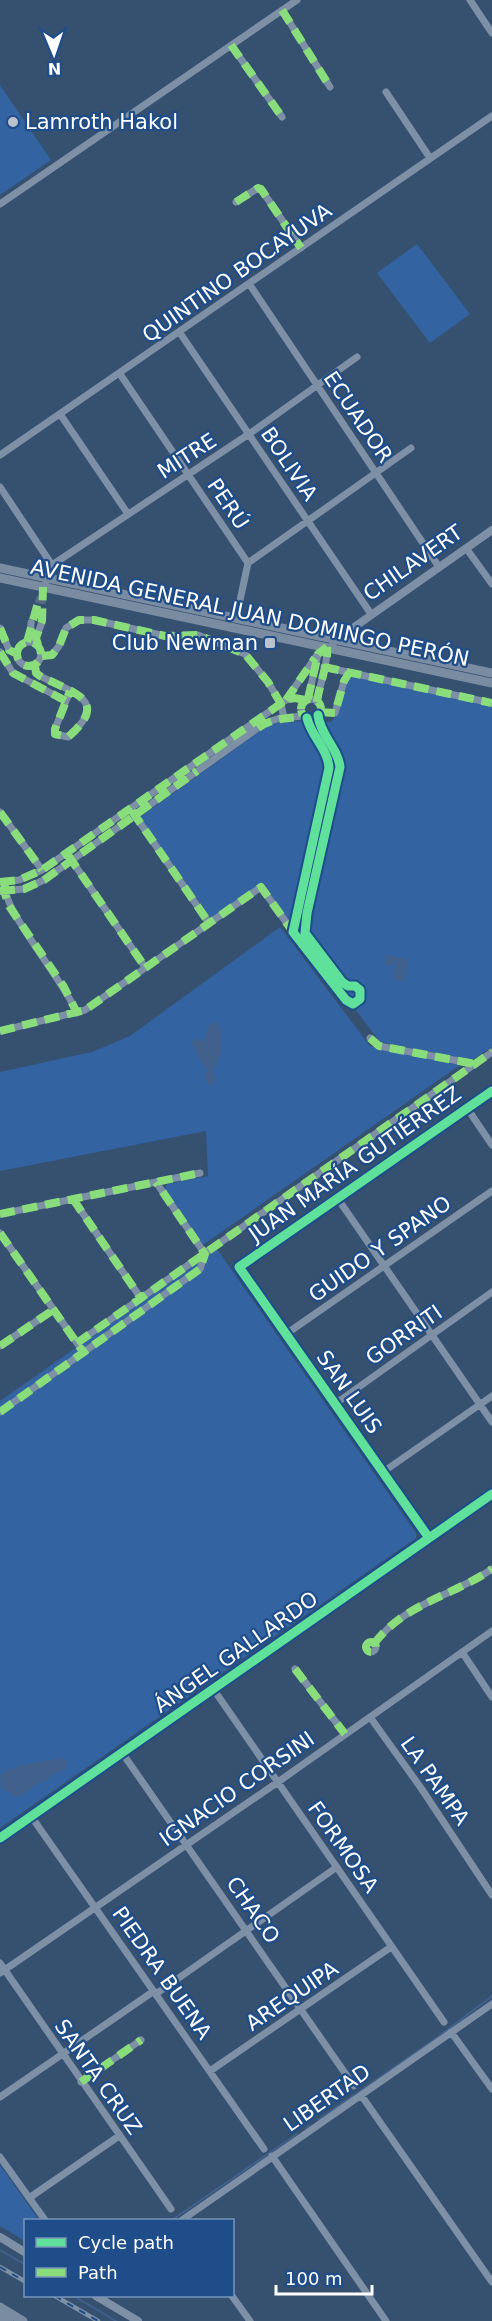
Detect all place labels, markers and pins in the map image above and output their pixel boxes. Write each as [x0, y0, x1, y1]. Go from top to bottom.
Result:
place label: Lamroth Hakol [25, 110, 178, 134]
marker: Lamroth Hakol [6, 115, 20, 129]
place label: Club Newman [112, 631, 258, 655]
marker: Club Newman [263, 636, 277, 650]

